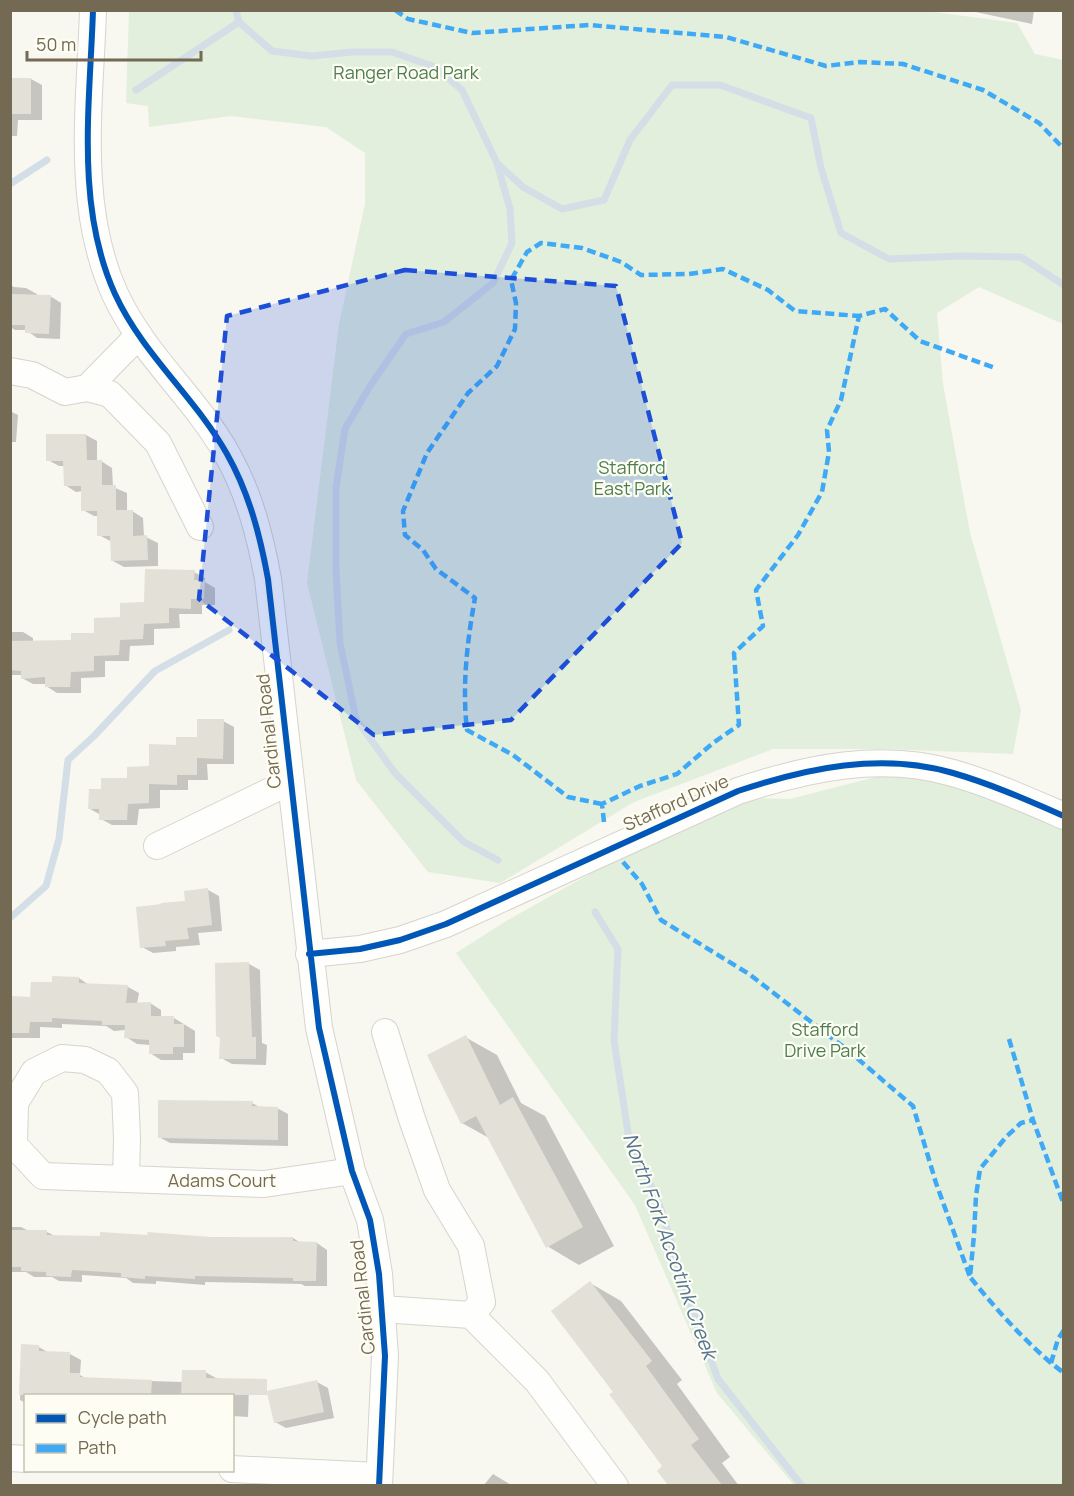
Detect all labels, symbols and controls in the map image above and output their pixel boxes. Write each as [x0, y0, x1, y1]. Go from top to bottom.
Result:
scale bar [27, 24, 201, 62]
text: 50 m [36, 32, 76, 56]
park label: Ranger Road Park [333, 60, 480, 84]
park label: Stafford East Park [594, 455, 671, 500]
street label: Cardinal Road [250, 673, 286, 790]
street label: Stafford Drive [619, 768, 732, 836]
park label: Stafford Drive Park [784, 1017, 867, 1062]
water label: North Fork Accotink Creek [617, 1129, 725, 1365]
street label: Adams Court [168, 1168, 276, 1192]
street label: Cardinal Road [344, 1239, 380, 1356]
legend [24, 1394, 234, 1472]
text: Cycle path [78, 1405, 167, 1429]
text: Path [78, 1435, 116, 1459]

